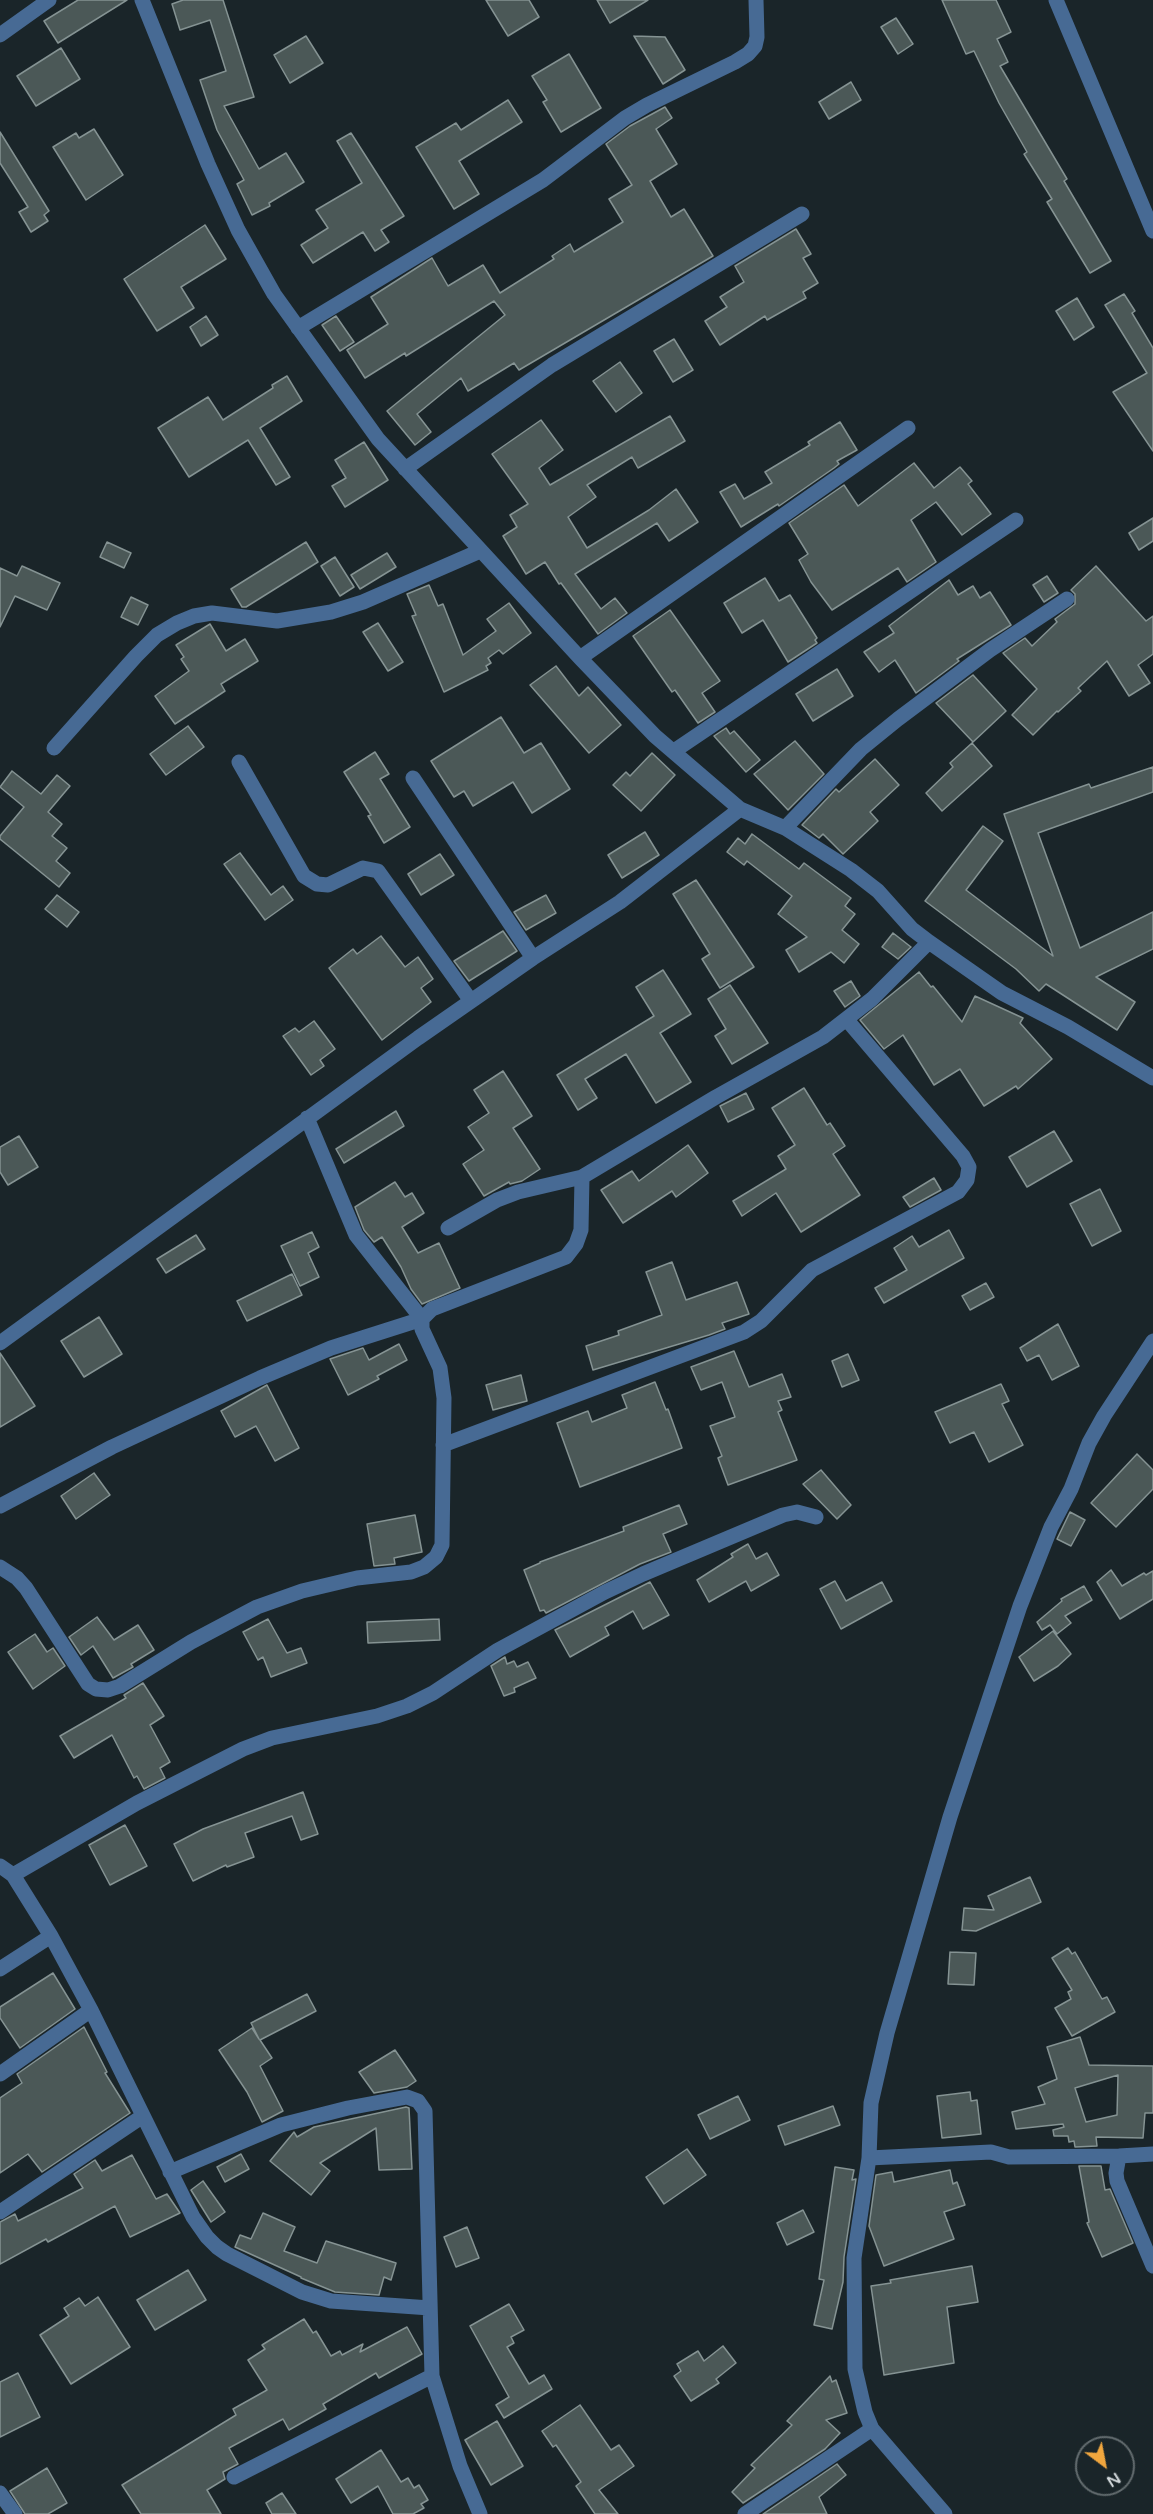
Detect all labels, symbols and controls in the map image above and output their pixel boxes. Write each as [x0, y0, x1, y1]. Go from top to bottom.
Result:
north arrow [1075, 2436, 1135, 2496]
text: N [1103, 2468, 1124, 2491]

